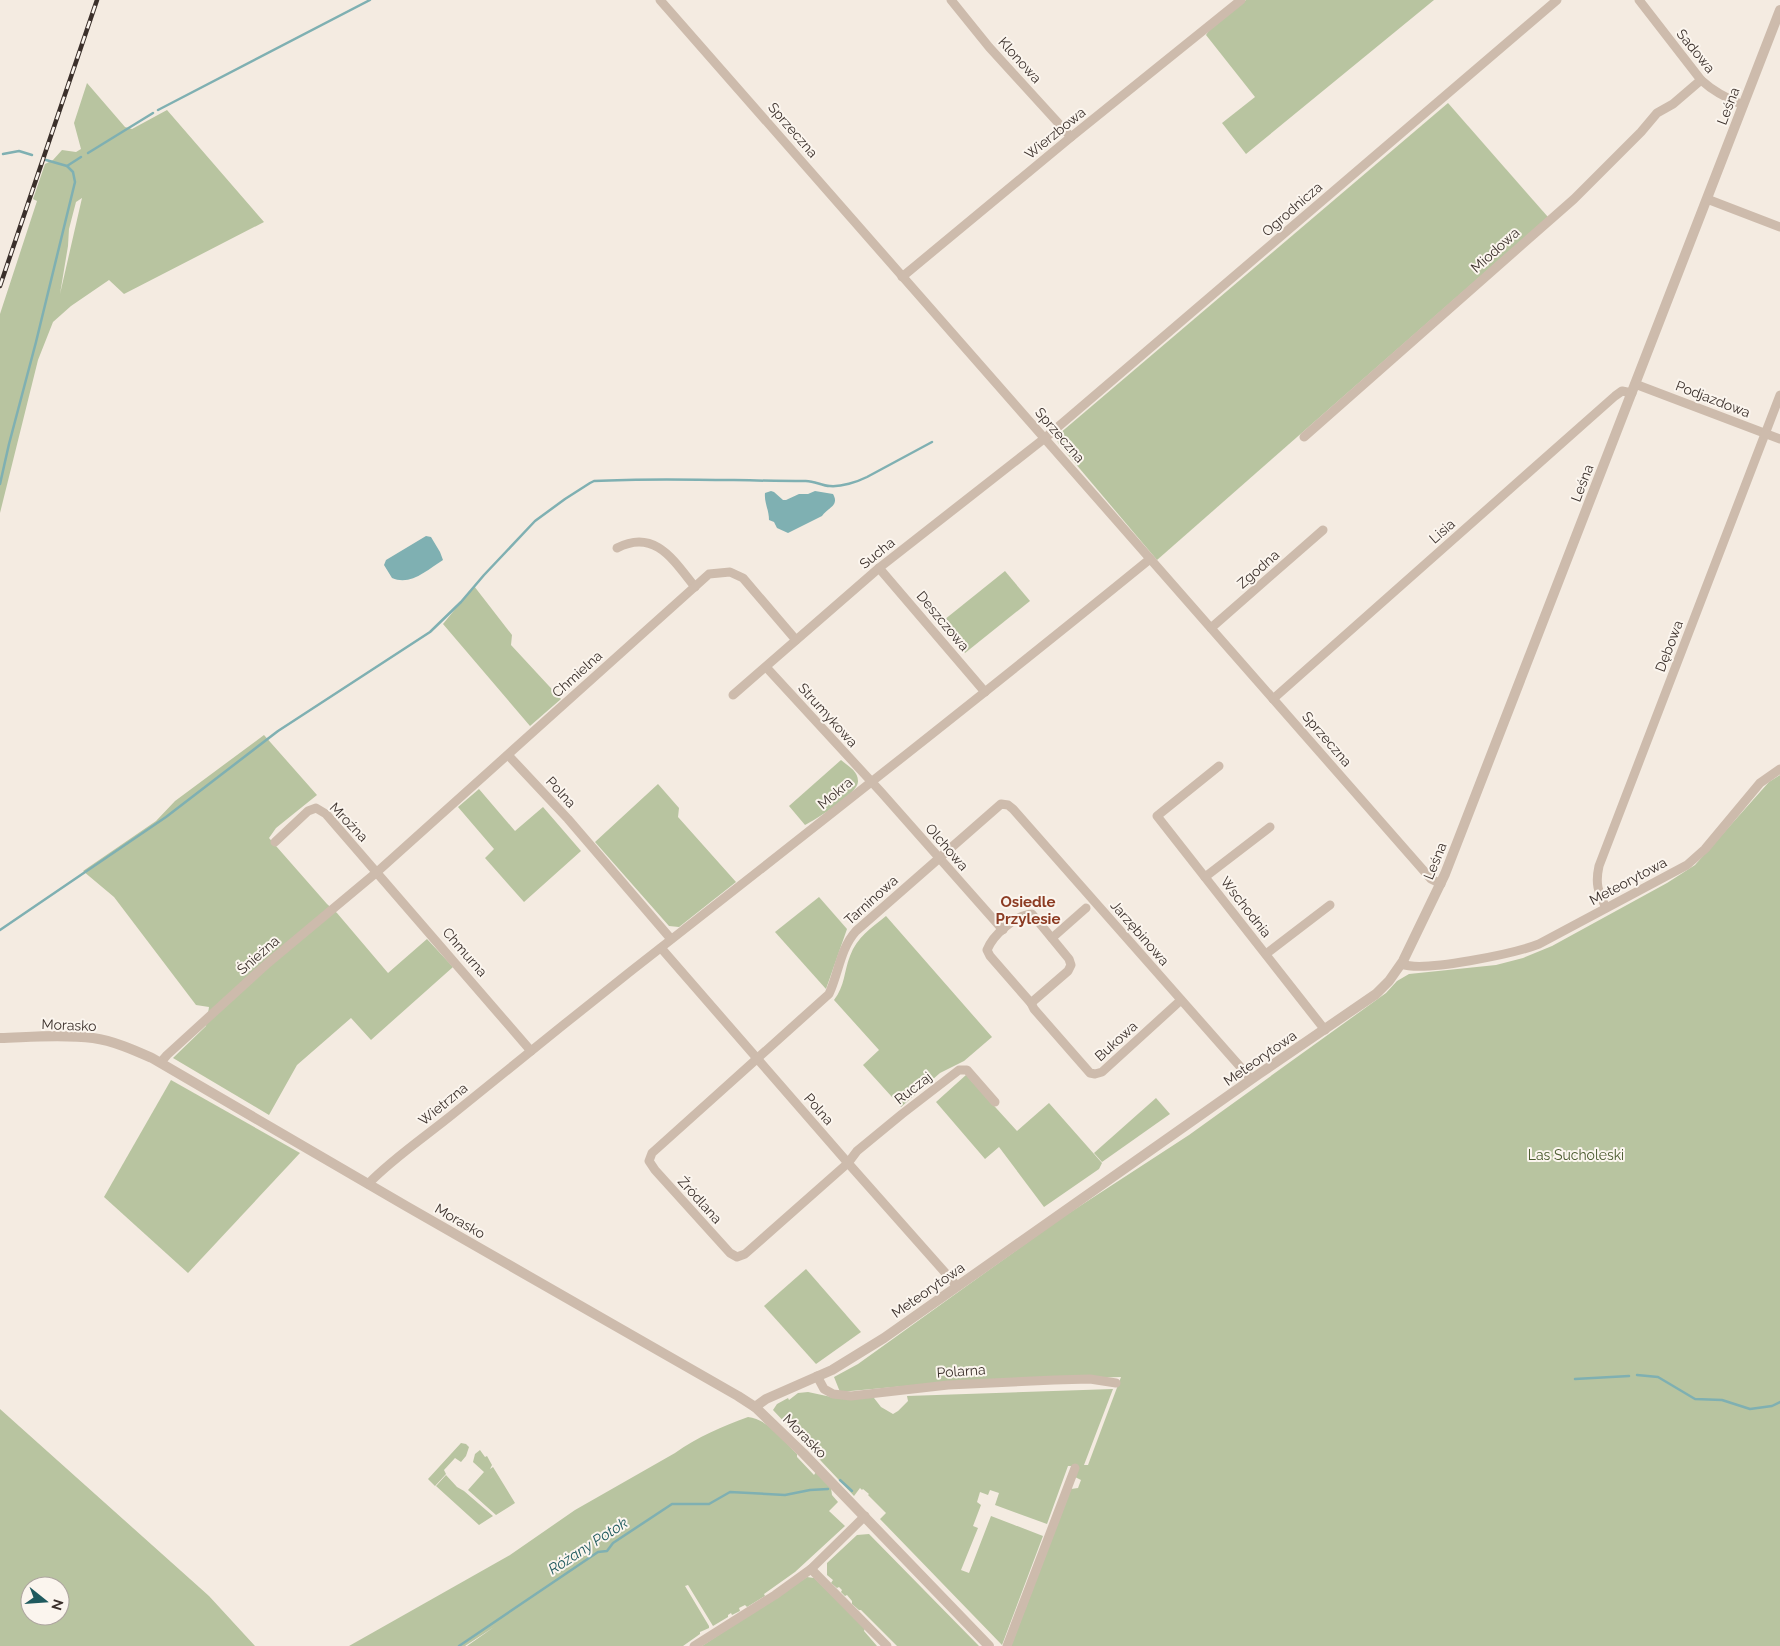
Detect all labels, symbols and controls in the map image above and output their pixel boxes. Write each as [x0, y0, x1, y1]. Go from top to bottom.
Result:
street label: Sadowa [1673, 26, 1719, 76]
street label: Klonowa [995, 34, 1045, 86]
street label: Leśna [1714, 85, 1742, 127]
street label: Sprzeczna [765, 99, 821, 161]
street label: Wierzbowa [1021, 104, 1089, 162]
street label: Ogrodnicza [1259, 179, 1325, 239]
street label: Miodowa [1468, 224, 1522, 276]
street label: Podjazdowa [1673, 377, 1753, 421]
street label: Sprzeczna [1032, 404, 1088, 466]
street label: Leśna [1568, 462, 1596, 504]
street label: Lisia [1426, 516, 1458, 546]
street label: Sucha [856, 534, 898, 572]
street label: Zgodna [1234, 547, 1282, 591]
street label: Deszczowa [913, 588, 973, 654]
street label: Dębowa [1652, 618, 1686, 674]
street label: Chmielna [549, 647, 605, 701]
street label: Strumykowa [795, 680, 861, 750]
street label: Sprzeczna [1299, 708, 1355, 770]
street label: Polna [543, 773, 579, 811]
street label: Mokra [814, 774, 856, 812]
street label: Mroźna [327, 799, 371, 845]
street label: Olchowa [922, 820, 972, 874]
street label: Leśna [1420, 840, 1450, 882]
street label: Meteorytowa [1587, 854, 1669, 908]
street label: Tarninowa [841, 872, 901, 928]
street label: Wschodnia [1217, 874, 1275, 940]
district label: Osiedle Przylesie [996, 893, 1060, 928]
street label: Jarzębinowa [1107, 897, 1173, 969]
street label: Chmurna [439, 924, 491, 980]
street label: Śnieżna [233, 932, 282, 978]
street label: Morasko [41, 1016, 97, 1034]
street label: Bukowa [1091, 1018, 1141, 1064]
street label: Meteorytowa [1220, 1027, 1300, 1089]
street label: Ruczaj [891, 1069, 935, 1107]
street label: Wietrzna [415, 1079, 471, 1129]
street label: Polna [801, 1090, 837, 1128]
park label: Las Sucholeski [1528, 1147, 1624, 1163]
street label: Źródlana [675, 1173, 726, 1227]
street label: Morasko [432, 1200, 488, 1242]
street label: Meteorytowa [888, 1259, 968, 1321]
street label: Polarna [936, 1361, 986, 1381]
street label: Morasko [780, 1411, 830, 1461]
water label: Różany Potok [545, 1514, 631, 1578]
north arrow [20, 1576, 70, 1626]
text: N [48, 1597, 67, 1612]

